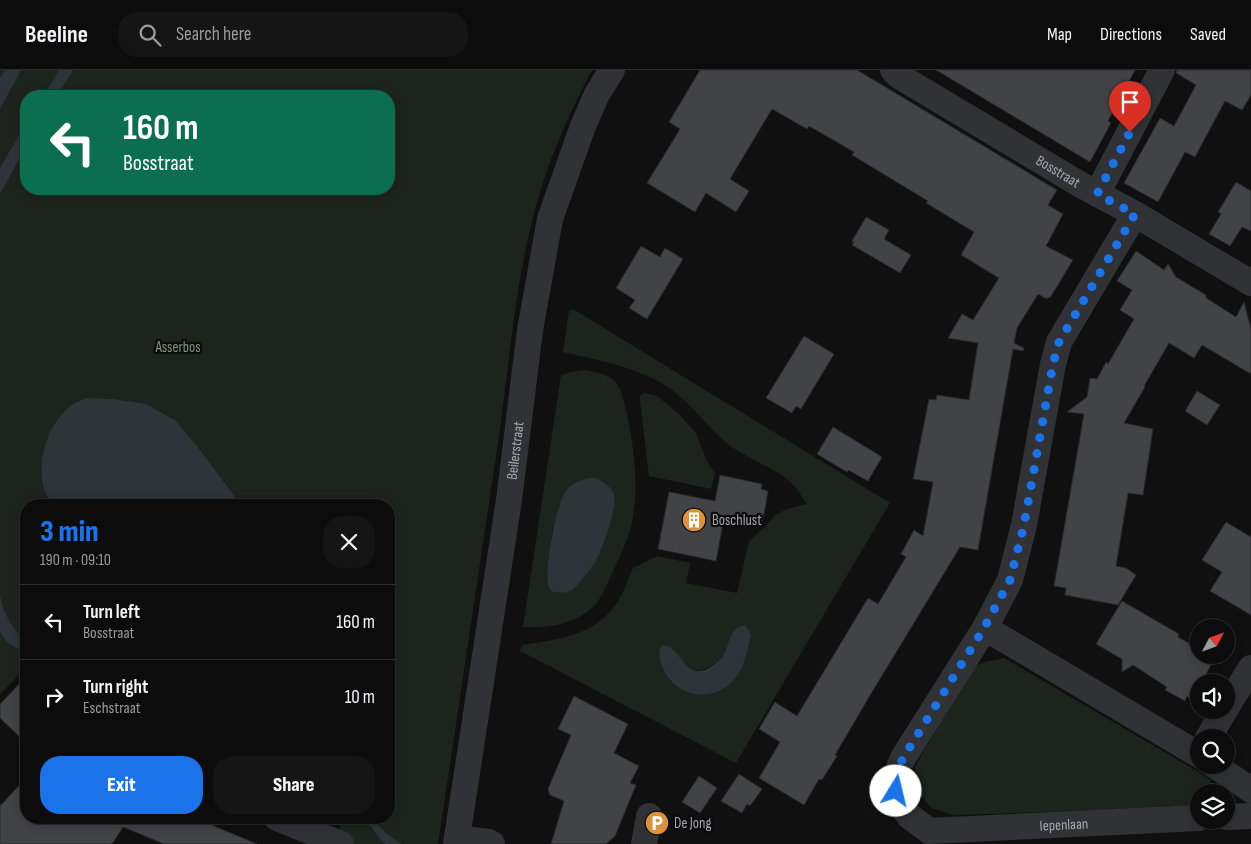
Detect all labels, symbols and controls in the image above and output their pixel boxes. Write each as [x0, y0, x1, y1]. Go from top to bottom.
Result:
search box [118, 12, 468, 57]
text: Beeline [25, 20, 88, 49]
icon: search [136, 21, 164, 49]
text: Search here [176, 23, 251, 46]
text: Map [1047, 24, 1072, 45]
text: Directions [1100, 24, 1162, 45]
text: Saved [1190, 24, 1226, 45]
pin [1109, 81, 1151, 132]
icon: arrive [1116, 88, 1144, 116]
text: 160 m [123, 107, 199, 150]
icon: left [40, 110, 105, 175]
text: Bosstraat [123, 150, 194, 177]
street label: Bosstraat [1033, 151, 1084, 192]
park label: Asserbos [154, 338, 201, 357]
street label: Beilerstraat [502, 420, 528, 481]
building icon: Boschlust [681, 507, 707, 533]
place label: Boschlust [712, 511, 762, 530]
text: 3 min [40, 514, 99, 550]
button: close [323, 516, 375, 568]
text: 190 m · 09:10 [40, 551, 111, 570]
text: Turn left [83, 601, 140, 624]
icon: left [40, 608, 68, 636]
text: 160 m [336, 611, 375, 634]
north arrow [1190, 619, 1235, 664]
map controls [1190, 619, 1235, 829]
text: Bosstraat [83, 624, 135, 643]
button: sound [1190, 674, 1235, 719]
text: Turn right [83, 676, 148, 699]
icon: right [40, 683, 68, 711]
text: 10 m [345, 686, 375, 709]
text: Eschstraat [83, 699, 141, 718]
button: search [1190, 729, 1235, 774]
button: Exit [40, 756, 203, 814]
button: Share [213, 756, 375, 814]
position arrow [869, 764, 921, 816]
button: layers [1190, 784, 1235, 829]
parking icon: De Jong [644, 810, 670, 836]
place label: De Jong [674, 814, 712, 833]
street label: Iepenlaan [1039, 814, 1089, 835]

